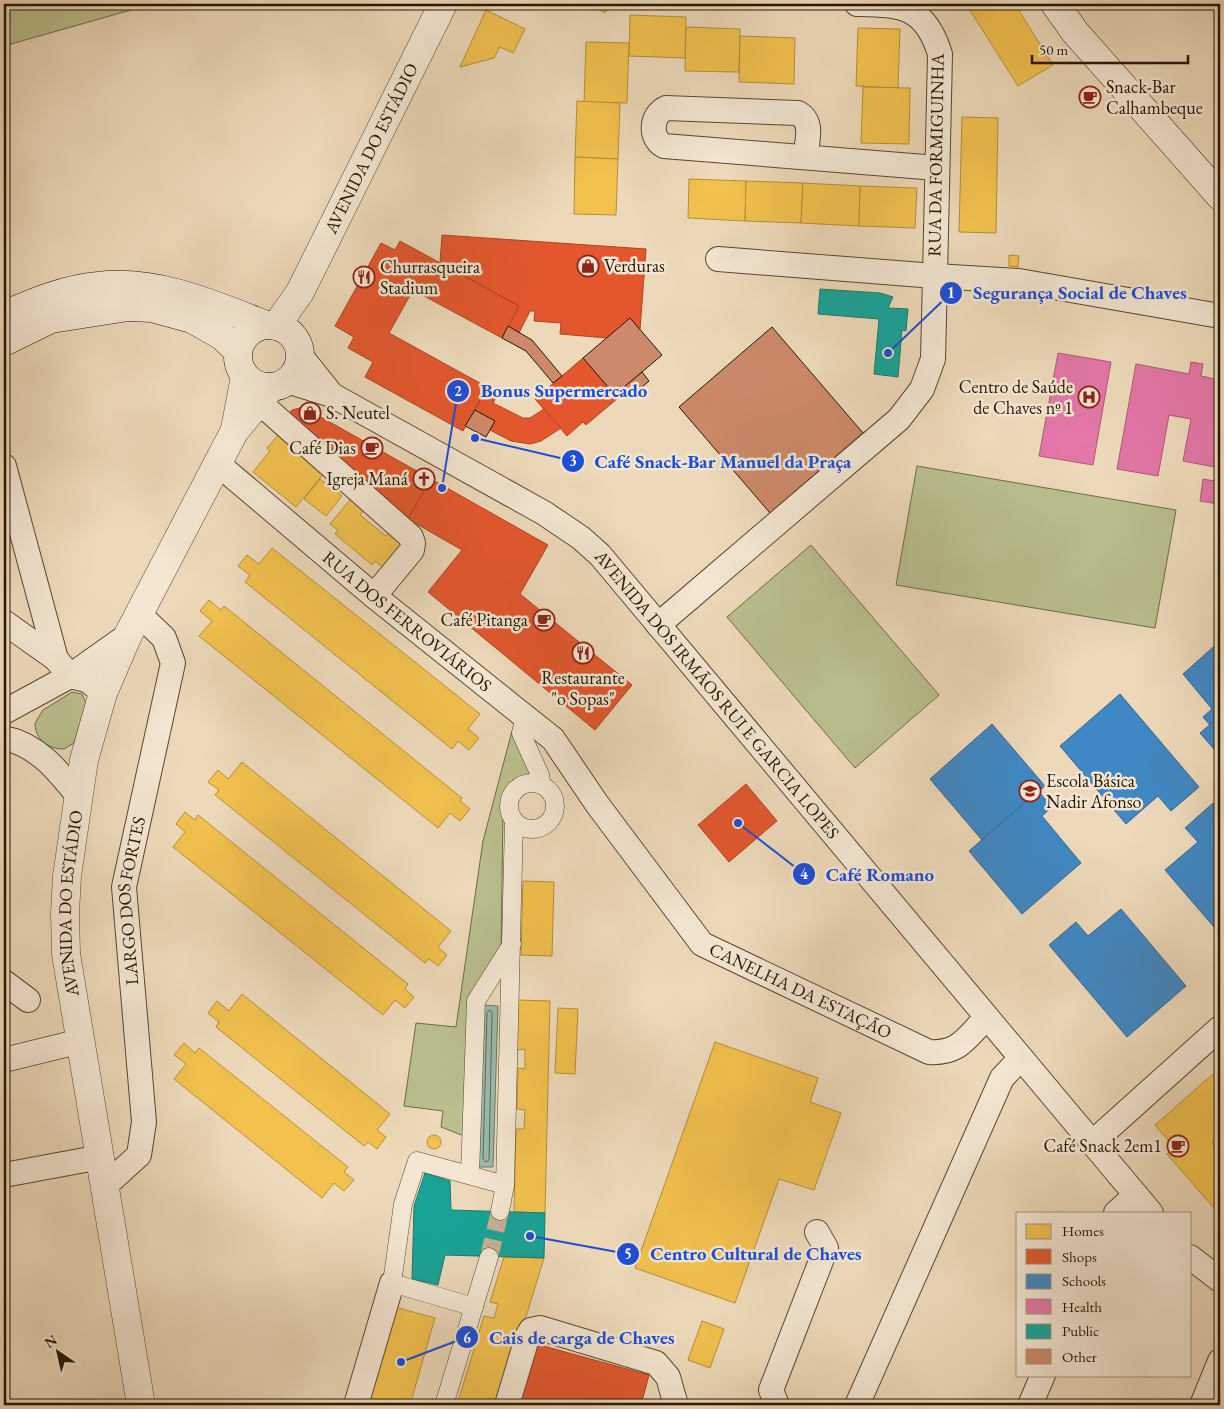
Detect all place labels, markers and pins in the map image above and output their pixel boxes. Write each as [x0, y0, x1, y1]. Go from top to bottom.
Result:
place label: Snack-Bar Calhambeque [1106, 75, 1203, 119]
cafe icon: Snack-Bar Calhambeque [1078, 85, 1102, 109]
shop icon: Verduras [576, 254, 600, 278]
place label: Verduras [604, 254, 665, 277]
place label: Churrasqueira Stadium [380, 255, 481, 299]
restaurant icon: Churrasqueira Stadium [352, 265, 376, 289]
callout: Segurança Social de Chaves [938, 276, 1197, 310]
callout: Bonus Supermercado [445, 374, 657, 408]
place label: Centro de Saúde de Chaves nº 1 [959, 375, 1073, 419]
hospital icon: Centro de Saúde de Chaves nº 1 [1077, 385, 1101, 409]
shop icon: S. Neutel [298, 401, 322, 425]
place label: S. Neutel [326, 401, 390, 424]
place label: Café Dias [289, 436, 356, 459]
cafe icon: Café Dias [360, 436, 384, 460]
callout: Café Snack-Bar Manuel da Praça [560, 444, 862, 478]
place label: Igreja Maná [326, 467, 409, 490]
church icon: Igreja Maná [412, 467, 436, 491]
place label: Café Pitanga [440, 608, 529, 631]
cafe icon: Café Pitanga [532, 608, 556, 632]
restaurant icon: Restaurante "o Sopas" [571, 641, 595, 665]
place label: Restaurante "o Sopas" [541, 666, 625, 710]
place label: Escola Básica Nadir Afonso [1046, 769, 1142, 813]
school or university icon: Escola Básica Nadir Afonso [1018, 779, 1042, 803]
callout: Café Romano [791, 857, 945, 891]
place label: Café Snack 2em1 [1043, 1134, 1162, 1157]
cafe icon: Café Snack 2em1 [1166, 1134, 1190, 1158]
callout: Centro Cultural de Chaves [615, 1237, 872, 1271]
callout: Cais de carga de Chaves [454, 1320, 685, 1354]

